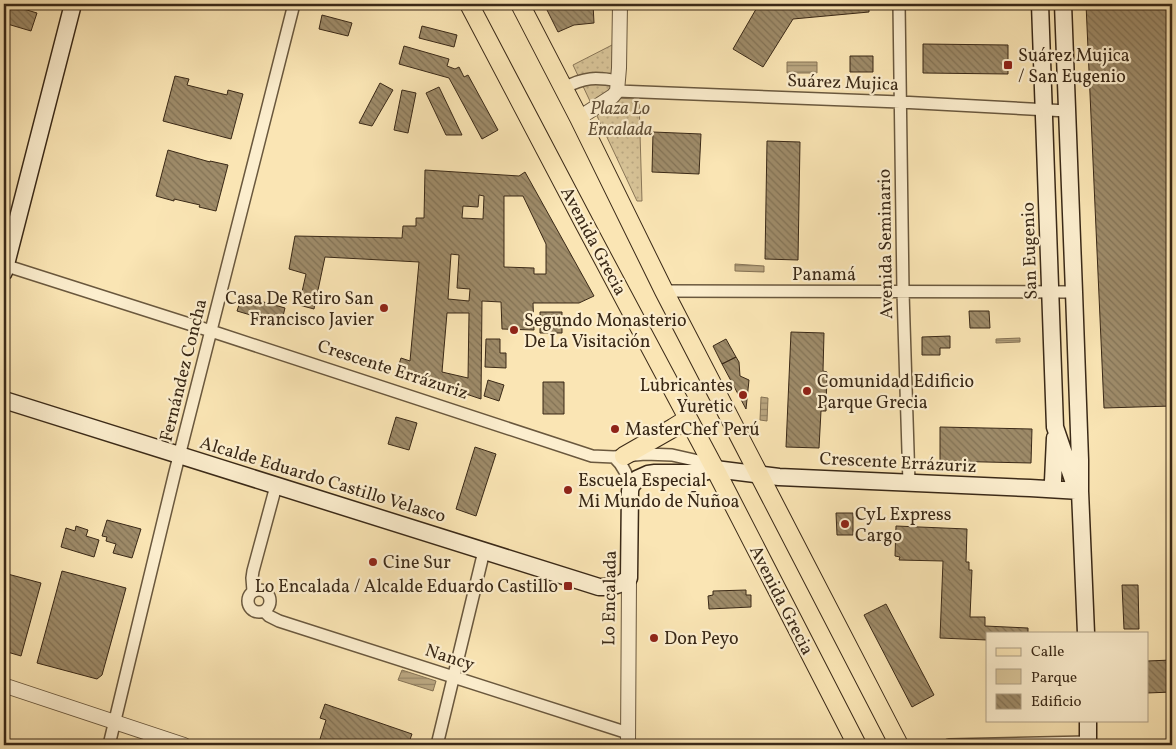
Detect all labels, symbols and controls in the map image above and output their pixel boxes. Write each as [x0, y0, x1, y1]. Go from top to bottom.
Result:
place label: Suárez Mujica / San Eugenio [1018, 44, 1130, 90]
marker: Suárez Mujica / San Eugenio [1002, 59, 1014, 71]
street label: Suárez Mujica [787, 69, 899, 98]
park label: Plaza Lo Encalada [587, 97, 653, 143]
street label: Avenida Seminario [873, 169, 900, 319]
street label: Avenida Grecia [553, 183, 632, 301]
street label: San Eugenio [1016, 202, 1045, 300]
street label: Panamá [792, 263, 856, 288]
place label: Casa De Retiro San Francisco Javier [225, 287, 374, 333]
street label: Fernández Concha [155, 296, 214, 444]
marker: Casa De Retiro San Francisco Javier [378, 302, 390, 314]
place label: Segundo Monasterio De La Visitación [524, 309, 687, 355]
marker: Segundo Monasterio De La Visitación [508, 324, 520, 336]
street label: Crescente Errázuriz [314, 334, 471, 407]
place label: Comunidad Edificio Parque Grecia [817, 370, 974, 416]
place label: Lubricantes Yuretic [640, 374, 733, 420]
marker: Comunidad Edificio Parque Grecia [801, 385, 813, 397]
marker: Lubricantes Yuretic [737, 389, 749, 401]
place label: MasterChef Perú [625, 418, 760, 443]
marker: MasterChef Perú [609, 423, 621, 435]
street label: Alcalde Eduardo Castillo Velasco [196, 431, 449, 530]
street label: Crescente Errázuriz [819, 447, 977, 480]
place label: Escuela Especial Mi Mundo de Ñuñoa [578, 469, 740, 515]
marker: Escuela Especial Mi Mundo de Ñuñoa [562, 484, 574, 496]
place label: CyL Express Cargo [855, 503, 951, 549]
marker: CyL Express Cargo [839, 518, 851, 530]
street label: Avenida Grecia [742, 542, 819, 660]
street label: Lo Encalada [597, 550, 624, 646]
place label: Cine Sur [383, 551, 451, 576]
marker: Cine Sur [367, 556, 379, 568]
place label: Lo Encalada / Alcalde Eduardo Castillo [255, 575, 558, 600]
marker: Lo Encalada / Alcalde Eduardo Castillo [562, 580, 574, 592]
place label: Don Peyo [664, 627, 739, 652]
marker: Don Peyo [648, 632, 660, 644]
legend [986, 632, 1148, 722]
street label: Nancy [421, 639, 478, 678]
text: Calle [1031, 642, 1064, 663]
text: Parque [1031, 668, 1077, 689]
text: Edificio [1031, 692, 1082, 713]

